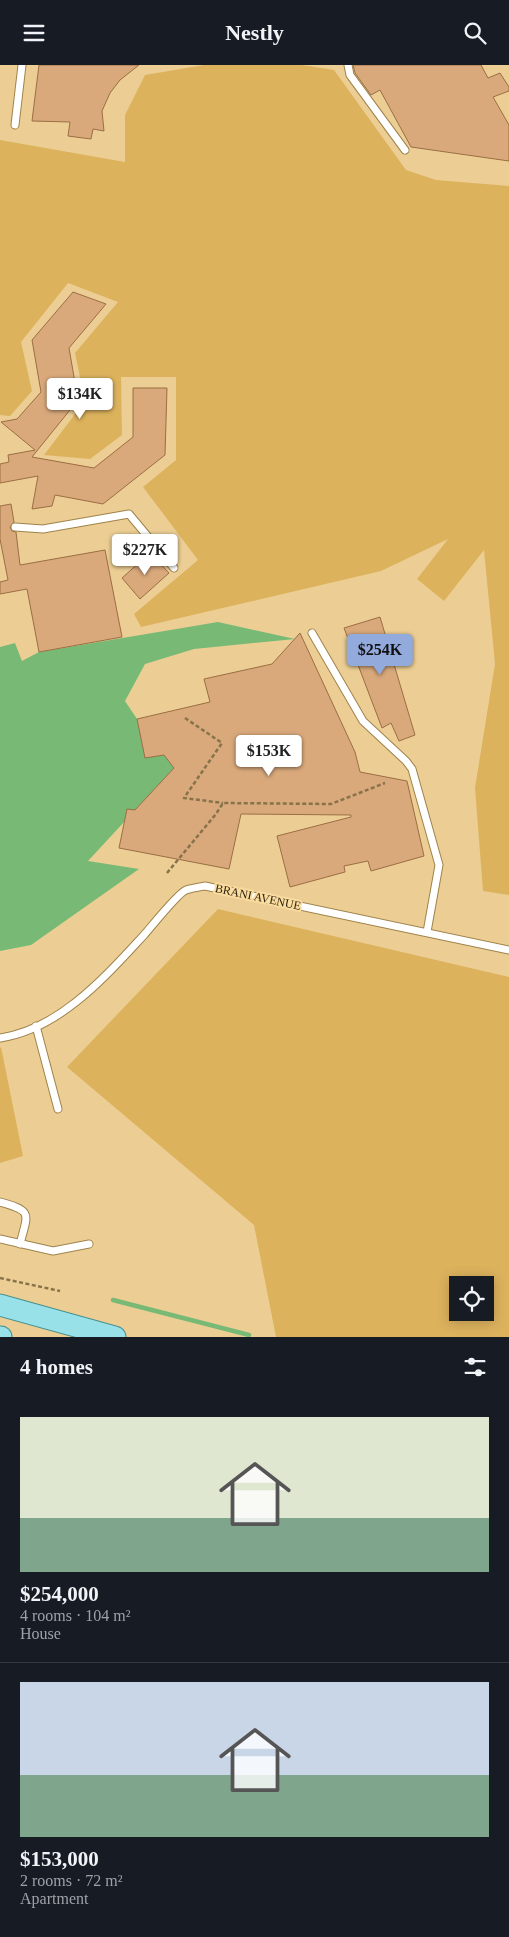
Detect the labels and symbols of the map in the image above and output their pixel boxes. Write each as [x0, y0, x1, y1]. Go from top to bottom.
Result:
pin: $134K [45, 377, 115, 420]
pin: $227K [110, 533, 180, 576]
pin: $254K [345, 633, 415, 676]
pin: $153K [234, 735, 304, 777]
street label: BRANI AVENUE [214, 881, 302, 913]

